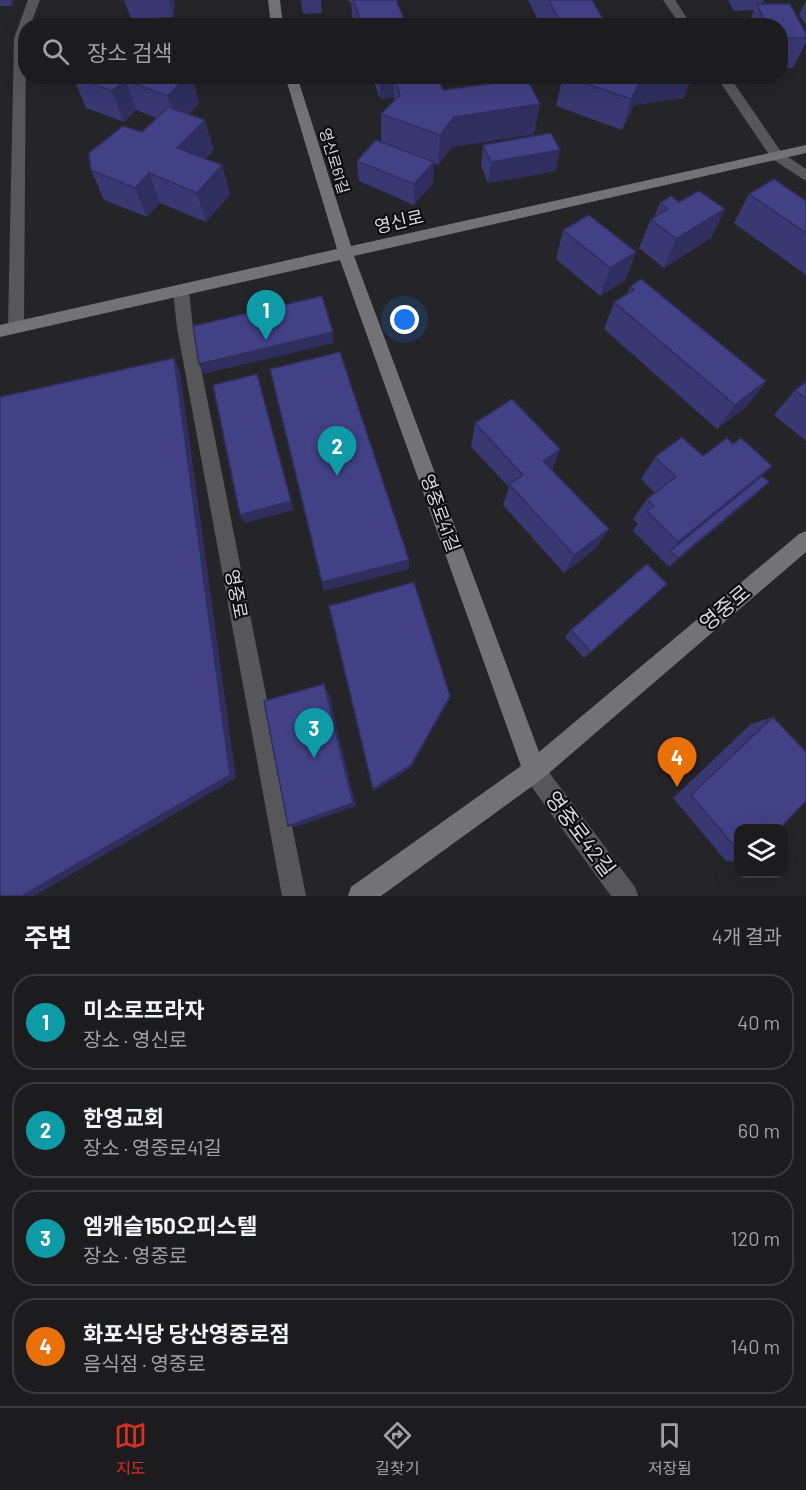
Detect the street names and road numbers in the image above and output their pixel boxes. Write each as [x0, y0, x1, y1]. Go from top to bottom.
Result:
street label: 영신로61길 [316, 126, 353, 196]
street label: 영신로 [372, 205, 425, 237]
street label: 영중로41길 [417, 471, 465, 554]
street label: 영중로 [221, 567, 253, 620]
street label: 영중로 [694, 579, 754, 635]
street label: 영중로42길 [541, 786, 621, 881]

